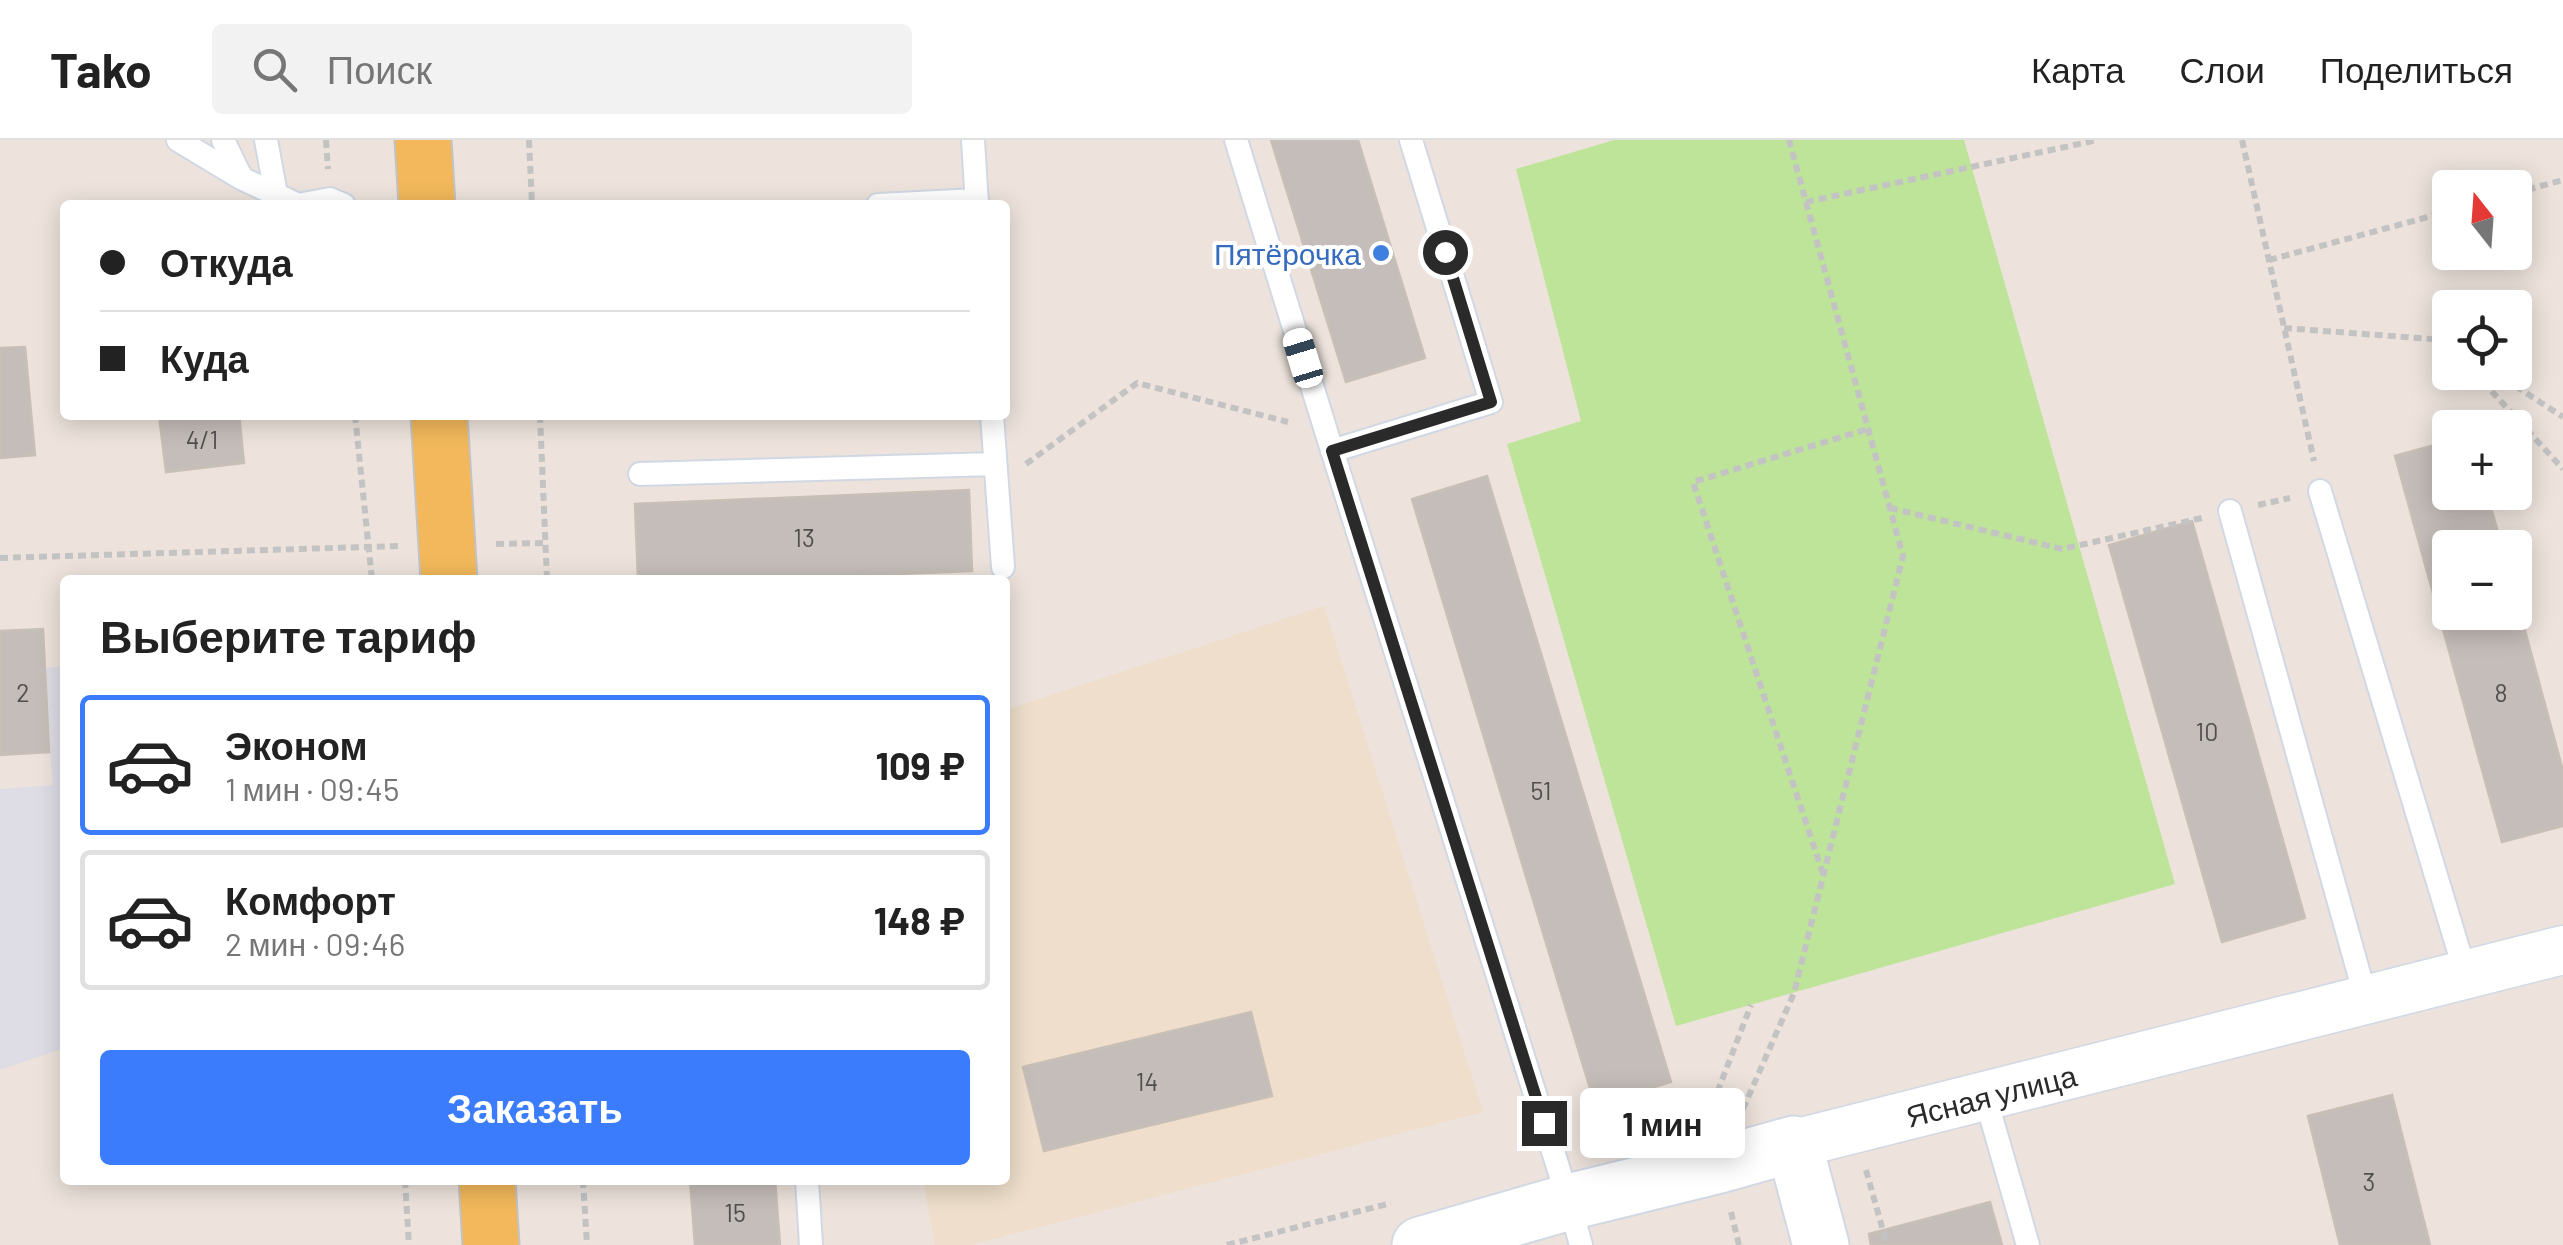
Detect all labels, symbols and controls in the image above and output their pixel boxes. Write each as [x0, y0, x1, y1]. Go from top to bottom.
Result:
search box [212, 24, 912, 114]
text: Tako [50, 40, 152, 98]
icon: search [247, 42, 302, 97]
text: Поиск [327, 46, 432, 92]
text: Карта [2031, 48, 2125, 90]
text: Слои [2180, 48, 2265, 90]
text: Поделиться [2320, 48, 2513, 90]
north arrow [2432, 170, 2532, 270]
map controls [2432, 170, 2532, 630]
route start [1423, 230, 1468, 275]
place label: Пятёрочка [1214, 235, 1361, 271]
text: Откуда [160, 239, 293, 285]
marker: Пятёрочка [1370, 242, 1392, 264]
button: locate [2432, 290, 2532, 390]
car [1280, 325, 1326, 391]
text: Куда [160, 335, 249, 381]
button: + [2432, 410, 2532, 510]
house number: 4/1 [186, 424, 218, 454]
house number: 13 [793, 522, 815, 552]
button: − [2432, 530, 2532, 630]
text: Выберите тариф [100, 608, 477, 662]
house number: 2 [16, 677, 30, 707]
house number: 8 [2494, 677, 2508, 707]
house number: 10 [2196, 716, 2218, 746]
icon: car [105, 720, 195, 810]
text: Эконом [225, 722, 368, 768]
text: 109 ₽ [875, 742, 965, 788]
text: 1 мин · 09:45 [225, 769, 399, 807]
house number: 51 [1531, 775, 1551, 805]
icon: car [105, 875, 195, 965]
text: Комфорт [225, 877, 396, 923]
text: 148 ₽ [874, 897, 965, 943]
text: 2 мин · 09:46 [225, 924, 405, 962]
button: Заказать [100, 1050, 970, 1165]
street label: Ясная улица [1902, 1056, 2080, 1134]
house number: 14 [1136, 1066, 1158, 1096]
callout: 1 мин [1579, 1088, 1744, 1158]
route end [1522, 1101, 1567, 1146]
text: 1 мин [1622, 1104, 1703, 1142]
house number: 3 [2363, 1166, 2375, 1196]
house number: 15 [724, 1197, 746, 1227]

